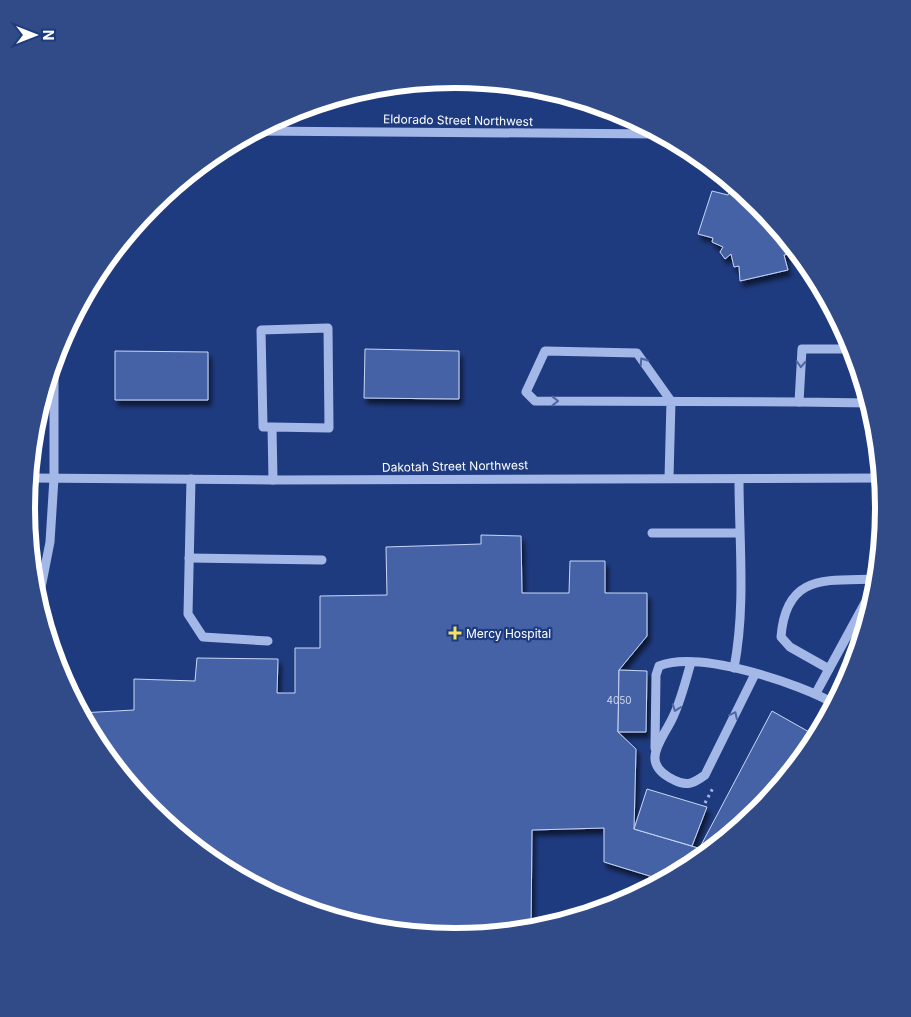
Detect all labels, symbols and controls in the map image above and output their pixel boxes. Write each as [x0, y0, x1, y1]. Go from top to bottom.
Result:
north arrow [10, 10, 60, 60]
text: N [40, 30, 57, 40]
street label: Eldorado Street Northwest [383, 111, 533, 129]
one-way arrow [640, 357, 649, 366]
one-way arrow [796, 360, 807, 368]
one-way arrow [551, 396, 559, 406]
street label: Dakotah Street Northwest [382, 457, 528, 475]
marker: Mercy Hospital [448, 626, 462, 640]
place label: Mercy Hospital [466, 626, 551, 641]
house number: 4050 [606, 694, 632, 706]
one-way arrow [672, 703, 682, 712]
one-way arrow [728, 711, 738, 720]

